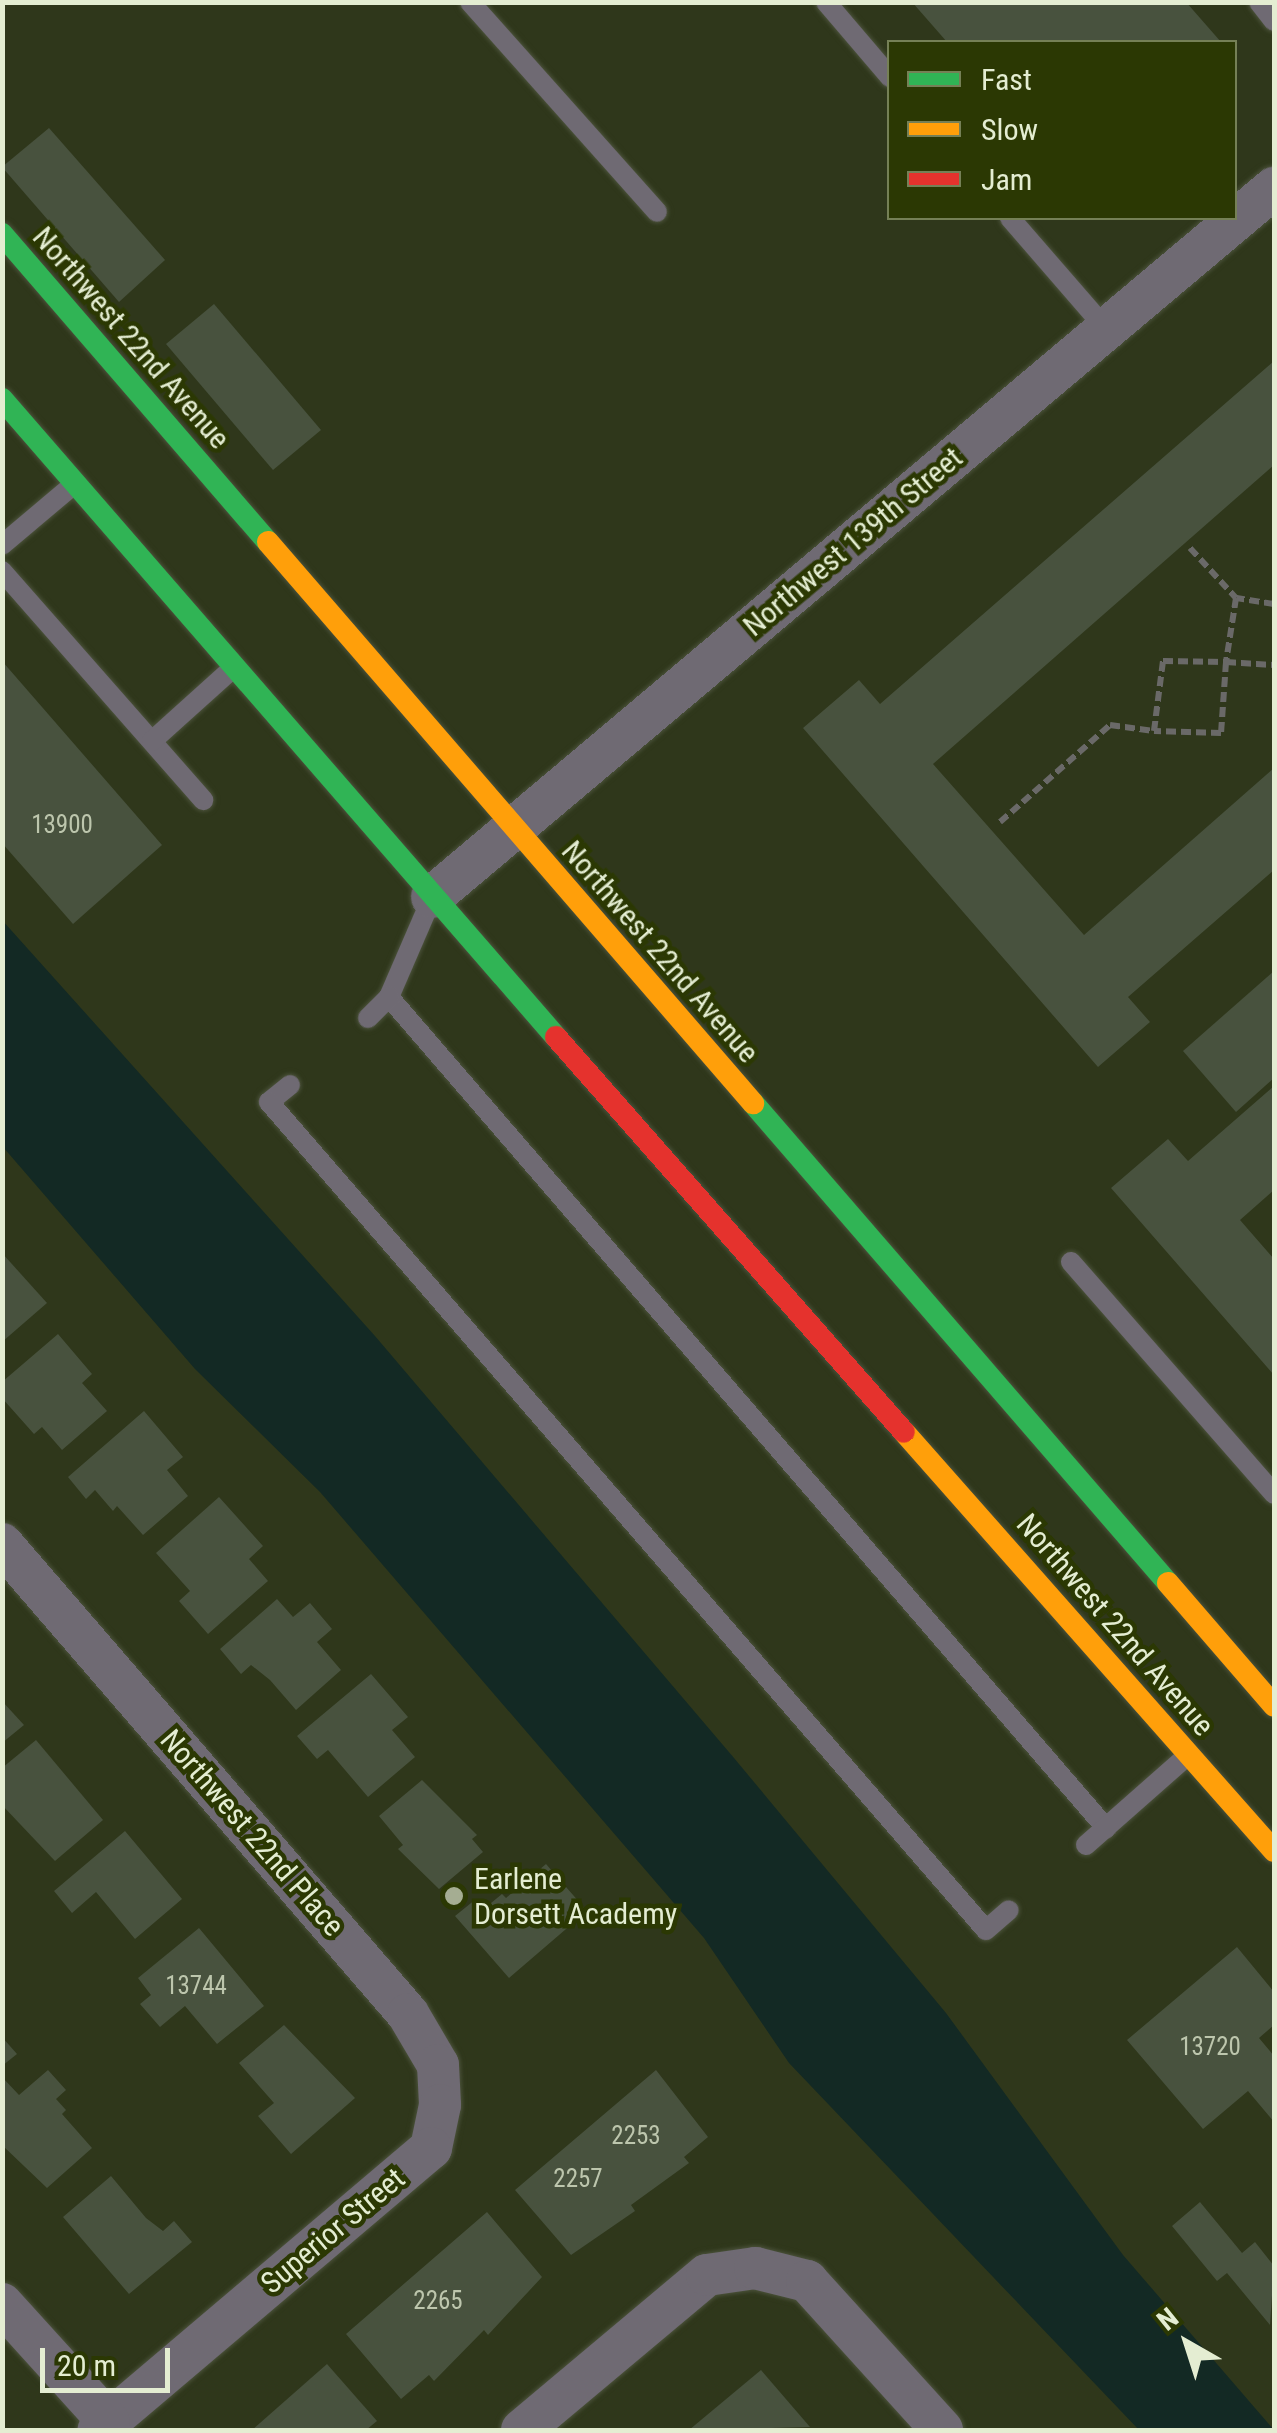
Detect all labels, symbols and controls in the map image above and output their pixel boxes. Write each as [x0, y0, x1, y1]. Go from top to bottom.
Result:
legend [887, 40, 1237, 220]
text: Fast [981, 62, 1032, 97]
text: Slow [981, 112, 1038, 147]
text: Jam [981, 162, 1032, 197]
street label: Northwest 22nd Avenue [25, 220, 237, 456]
street label: Northwest 139th Street [736, 440, 970, 644]
house number: 13900 [31, 810, 93, 840]
street label: Northwest 22nd Avenue [554, 834, 766, 1070]
street label: Northwest 22nd Avenue [1009, 1507, 1221, 1743]
street label: Northwest 22nd Place [153, 1722, 351, 1944]
place label: Earlene Dorsett Academy [474, 1861, 677, 1932]
marker: Earlene Dorsett Academy [443, 1885, 465, 1907]
house number: 13744 [165, 1971, 227, 2001]
house number: 13720 [1179, 2032, 1241, 2062]
house number: 2253 [611, 2121, 661, 2151]
street label: Superior Street [254, 2161, 412, 2301]
house number: 2257 [553, 2164, 603, 2194]
house number: 2265 [413, 2286, 463, 2316]
north arrow [1137, 2293, 1237, 2393]
text: N [1151, 2301, 1185, 2338]
scale bar [45, 2328, 175, 2390]
text: 20 m [57, 2348, 116, 2383]

